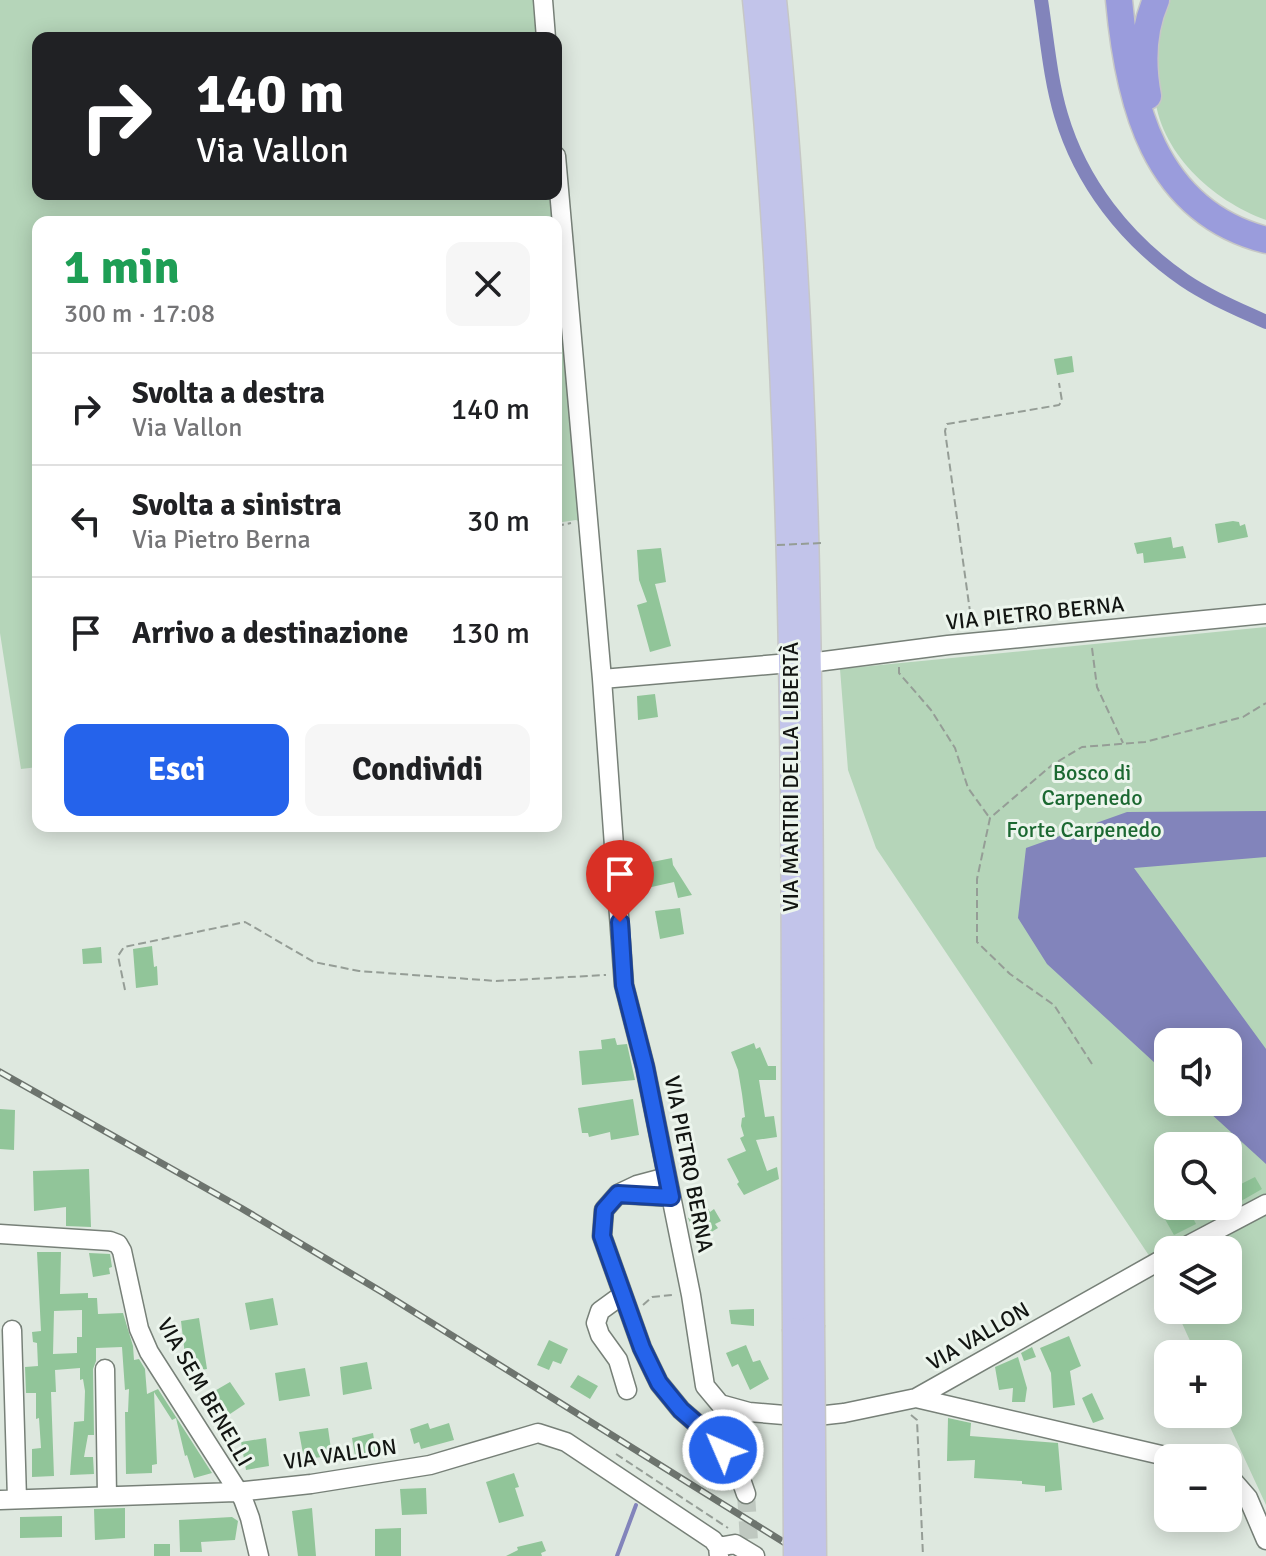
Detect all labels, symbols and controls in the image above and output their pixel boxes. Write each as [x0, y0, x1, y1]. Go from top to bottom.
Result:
text: 140 m [196, 59, 344, 128]
icon: right [64, 64, 168, 168]
text: Via Vallon [196, 128, 349, 173]
text: 1 min [64, 238, 180, 297]
button: close [446, 242, 530, 326]
text: 300 m · 17:08 [64, 298, 215, 330]
text: Svolta a destra [132, 375, 325, 412]
icon: right [64, 387, 108, 431]
text: 140 m [451, 391, 530, 428]
text: Via Vallon [132, 412, 242, 444]
text: Svolta a sinistra [132, 487, 342, 524]
icon: left [64, 499, 108, 543]
text: 30 m [467, 503, 530, 540]
text: Via Pietro Berna [132, 524, 311, 556]
street label: VIA PIETRO BERNA [944, 590, 1126, 636]
icon: arrive [64, 611, 108, 655]
text: Arrivo a destinazione [132, 615, 408, 652]
text: 130 m [451, 615, 530, 652]
street label: VIA MARTIRI DELLA LIBERTÀ [777, 641, 804, 912]
button: Esci [64, 724, 289, 816]
button: Condividi [305, 724, 530, 816]
park label: Bosco di Carpenedo [1041, 759, 1143, 811]
park label: Forte Carpenedo [1006, 816, 1162, 843]
pin [586, 840, 654, 922]
icon: arrive [598, 852, 642, 896]
map controls [1154, 1028, 1242, 1532]
button: sound [1154, 1028, 1242, 1116]
street label: VIA PIETRO BERNA [659, 1073, 719, 1255]
button: search [1154, 1132, 1242, 1220]
button: layers [1154, 1236, 1242, 1324]
street label: VIA VALLON [922, 1296, 1034, 1376]
street label: VIA SEM BENELLI [152, 1313, 258, 1471]
button: + [1154, 1340, 1242, 1428]
position arrow [681, 1408, 765, 1492]
street label: VIA VALLON [282, 1433, 398, 1475]
button: − [1154, 1444, 1242, 1532]

